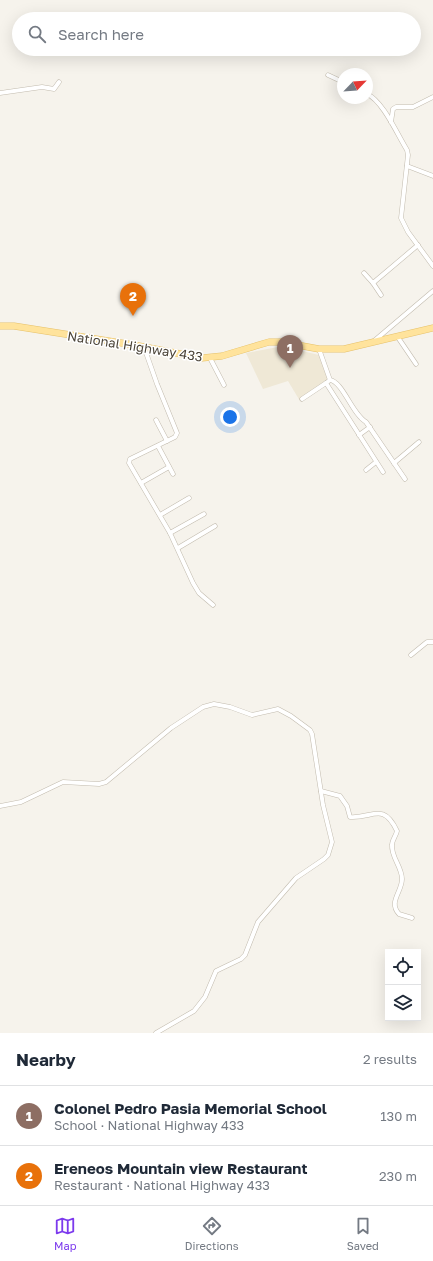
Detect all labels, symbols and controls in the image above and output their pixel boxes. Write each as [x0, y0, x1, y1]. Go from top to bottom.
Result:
search box [12, 12, 421, 56]
icon: search [26, 23, 48, 45]
text: Search here [58, 25, 144, 43]
north arrow [337, 68, 373, 104]
pin: 2 [120, 283, 146, 316]
street label: National Highway 433 [66, 327, 204, 365]
pin: 1 [277, 335, 303, 368]
your location [220, 407, 240, 427]
map controls [385, 949, 421, 1021]
button: locate [385, 949, 421, 985]
button: layers [385, 985, 421, 1021]
text: Nearby [16, 1049, 76, 1070]
text: 2 results [363, 1051, 417, 1067]
text: Colonel Pedro Pasia Memorial School [54, 1099, 327, 1117]
text: 1 [26, 1108, 32, 1124]
text: 130 m [380, 1108, 417, 1124]
text: School · National Highway 433 [54, 1117, 244, 1133]
text: Ereneos Mountain view Restaurant [54, 1159, 307, 1177]
text: 2 [25, 1168, 33, 1184]
text: 230 m [379, 1168, 417, 1184]
text: Restaurant · National Highway 433 [54, 1177, 270, 1193]
tab: Map [54, 1215, 77, 1252]
tab: Directions [185, 1215, 239, 1252]
tab: Saved [347, 1215, 379, 1252]

